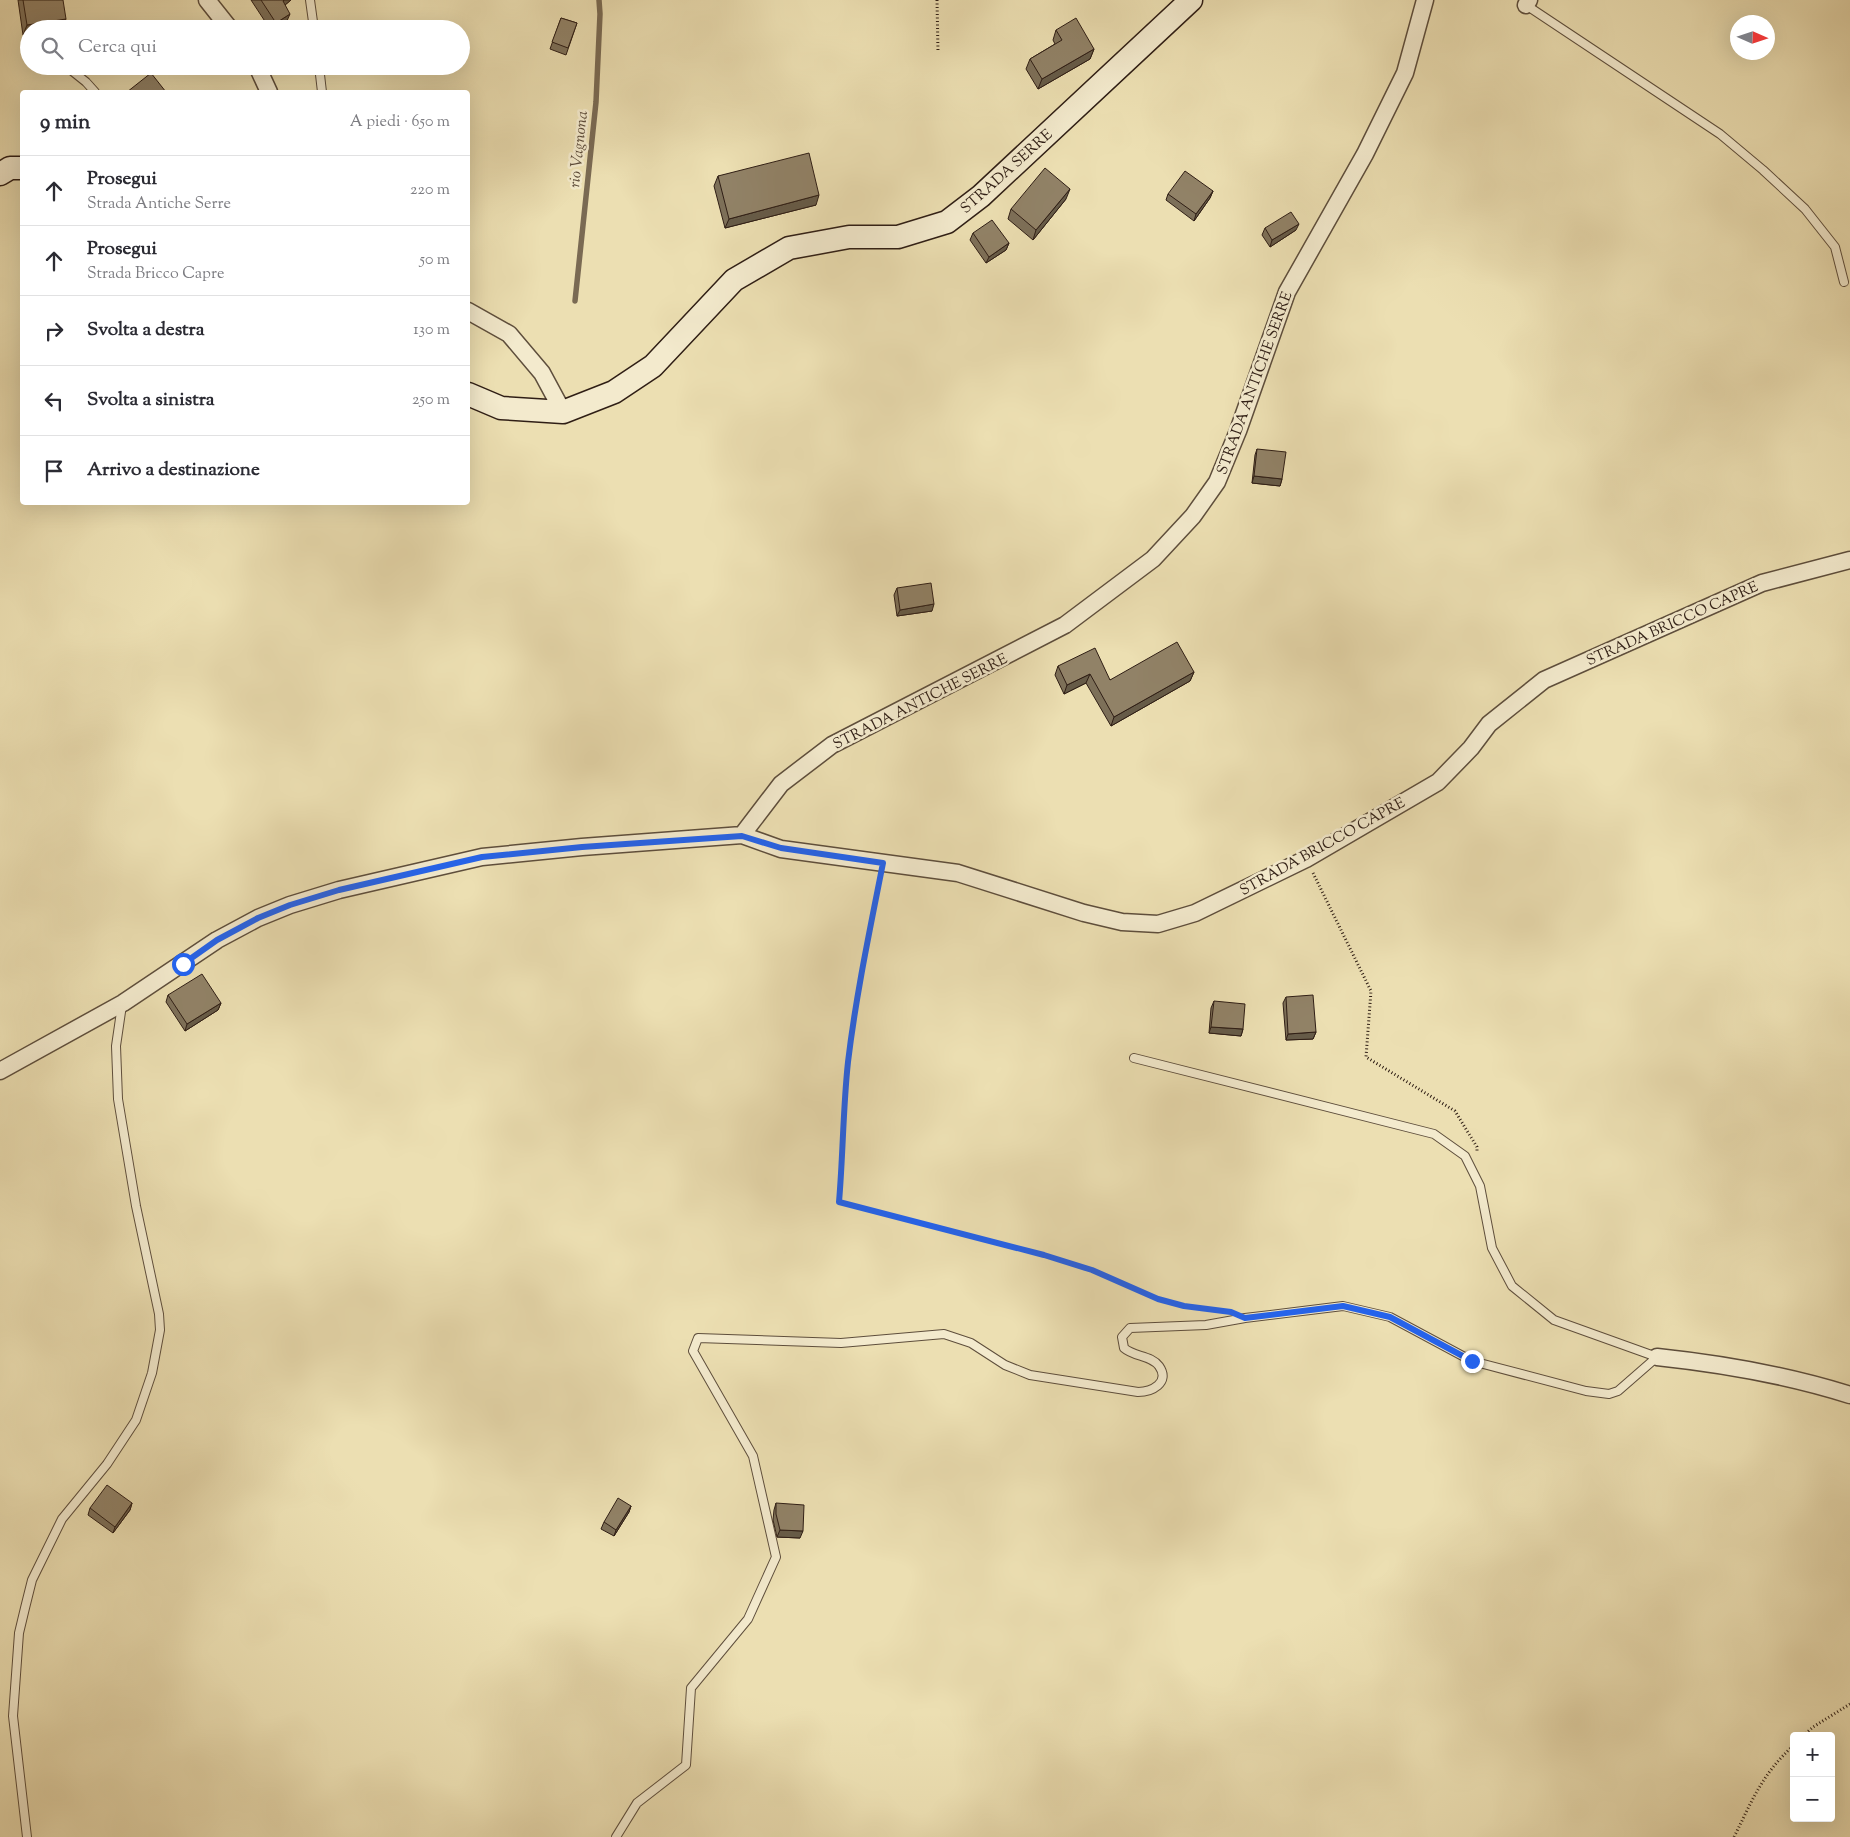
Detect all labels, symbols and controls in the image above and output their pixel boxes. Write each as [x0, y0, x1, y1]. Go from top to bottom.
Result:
north arrow [1730, 15, 1775, 60]
search box [20, 20, 470, 75]
icon: search [38, 34, 66, 62]
text: Cerca qui [78, 34, 157, 61]
text: 9 min [40, 108, 90, 138]
water label: rio Vagnona [564, 110, 595, 189]
text: A piedi · 650 m [350, 111, 450, 134]
street label: STRADA SERRE [956, 125, 1058, 219]
text: Prosegui [87, 166, 157, 193]
icon: ahead [40, 177, 68, 205]
text: 220 m [410, 179, 450, 202]
text: Strada Antiche Serre [87, 193, 231, 216]
text: Prosegui [87, 236, 157, 263]
icon: ahead [40, 247, 68, 275]
text: 50 m [419, 249, 450, 272]
text: Strada Bricco Capre [87, 263, 224, 286]
street label: STRADA ANTICHE SERRE [1212, 289, 1298, 478]
icon: right [40, 317, 68, 345]
text: Svolta a destra [87, 317, 204, 344]
text: 130 m [413, 319, 450, 342]
icon: left [40, 387, 68, 415]
text: Svolta a sinistra [87, 387, 215, 414]
text: 250 m [412, 389, 450, 412]
icon: arrive [40, 457, 68, 485]
text: Arrivo a destinazione [87, 457, 260, 484]
street label: STRADA BRICCO CAPRE [1583, 577, 1762, 672]
street label: STRADA ANTICHE SERRE [830, 649, 1012, 756]
street label: STRADA BRICCO CAPRE [1236, 793, 1409, 902]
route start [172, 953, 195, 976]
route end [1461, 1350, 1484, 1373]
map controls [1790, 1732, 1835, 1822]
button: + [1790, 1732, 1835, 1777]
button: − [1790, 1777, 1835, 1822]

